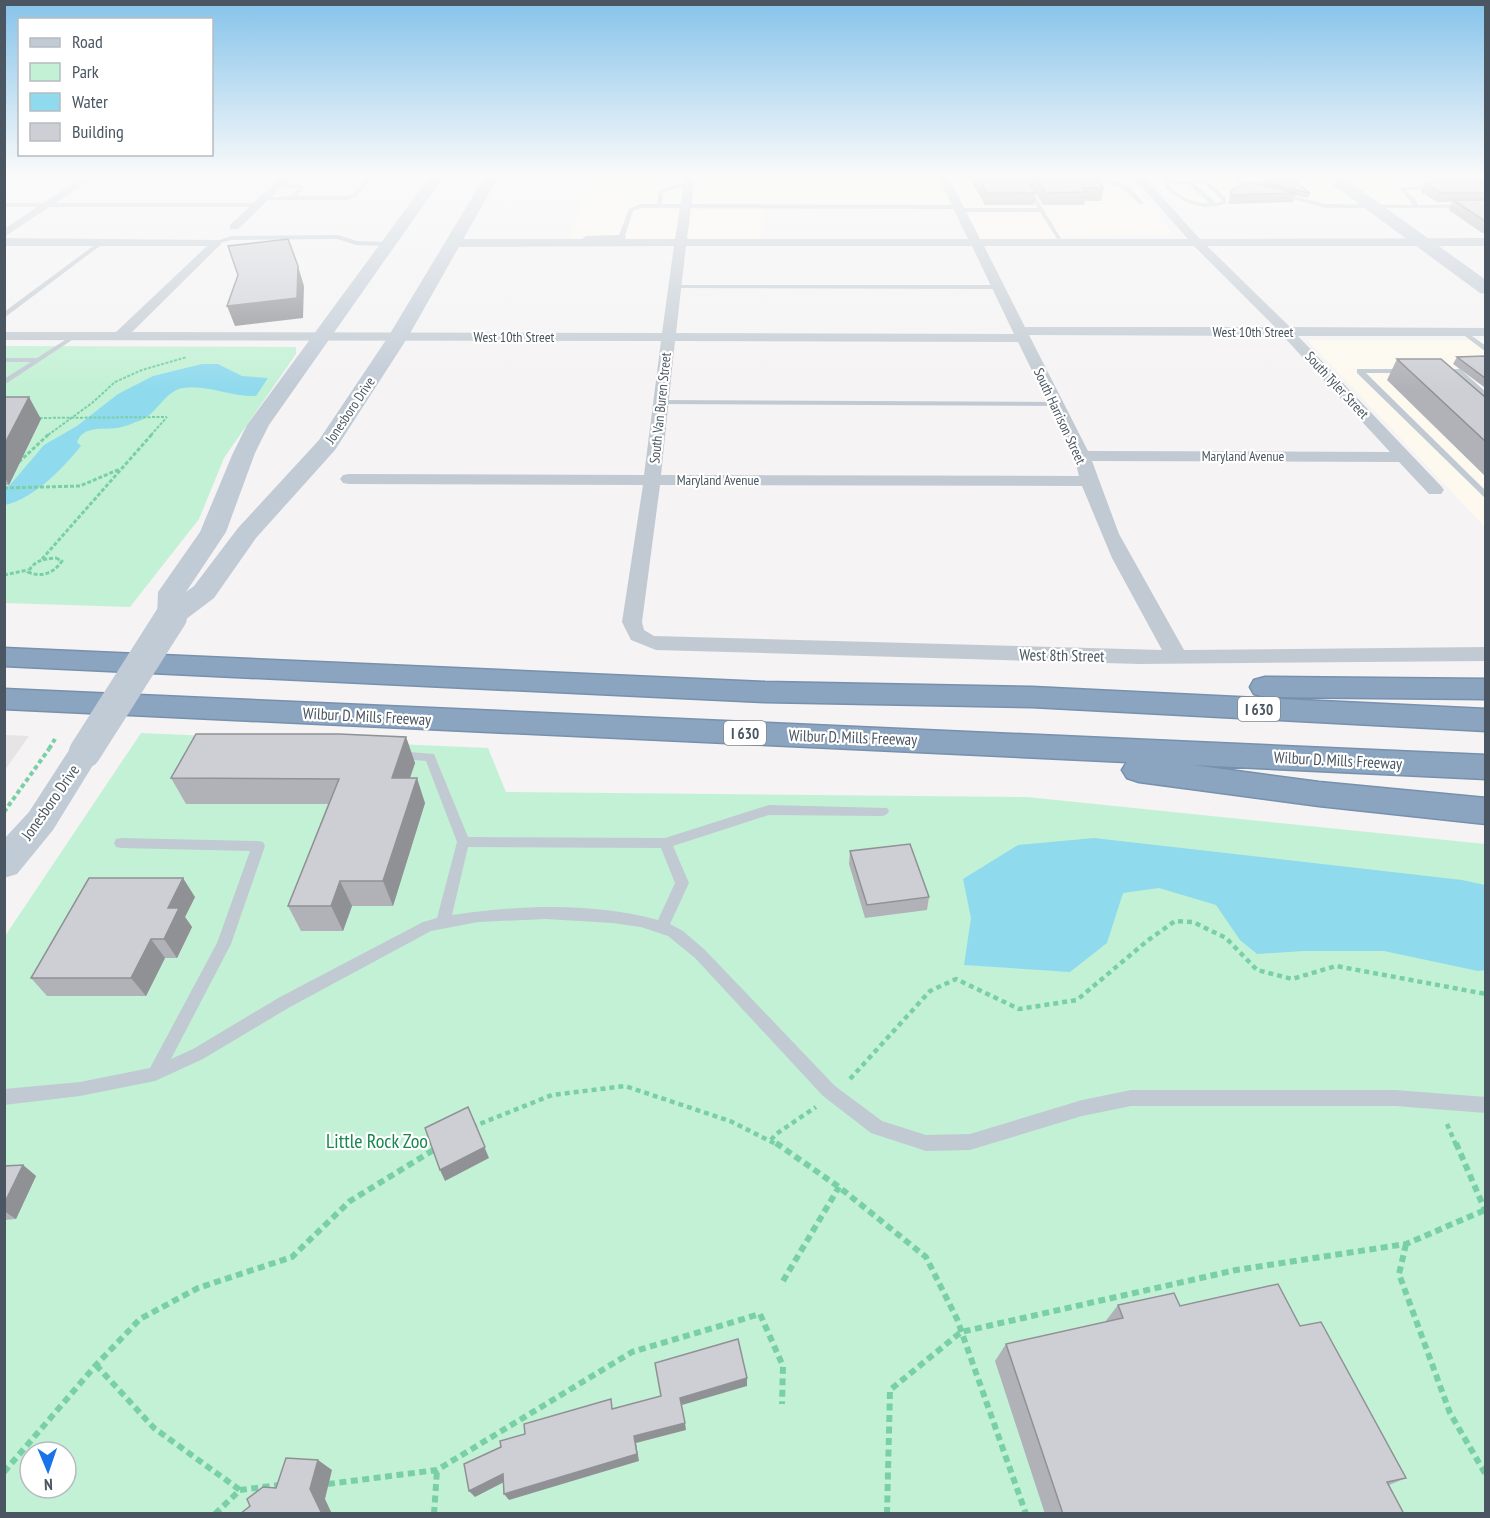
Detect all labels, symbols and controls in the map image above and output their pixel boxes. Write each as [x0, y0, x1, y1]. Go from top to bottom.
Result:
legend [18, 18, 213, 156]
text: Road [72, 30, 103, 53]
text: Park [72, 60, 99, 83]
text: Water [72, 90, 108, 113]
text: Building [72, 120, 124, 143]
street label: West 10th Street [1213, 323, 1294, 341]
street label: West 10th Street [474, 328, 555, 346]
street label: South Tyler Street [1301, 348, 1373, 423]
street label: South Van Buren Street [645, 351, 675, 465]
street label: South Harrison Street [1030, 365, 1090, 467]
street label: Jonesboro Drive [321, 373, 379, 448]
street label: Maryland Avenue [1202, 447, 1285, 465]
street label: Maryland Avenue [677, 471, 760, 489]
street label: West 8th Street [1019, 644, 1105, 666]
road number: I 630 [1238, 697, 1280, 721]
street label: Wilbur D. Mills Freeway [302, 703, 432, 729]
road number: I 630 [724, 721, 766, 745]
street label: Wilbur D. Mills Freeway [788, 725, 918, 749]
street label: Wilbur D. Mills Freeway [1273, 747, 1403, 773]
street label: Jonesboro Drive [16, 760, 83, 844]
park label: Little Rock Zoo [326, 1128, 428, 1154]
north arrow [18, 1440, 78, 1500]
text: N [44, 1475, 53, 1495]

